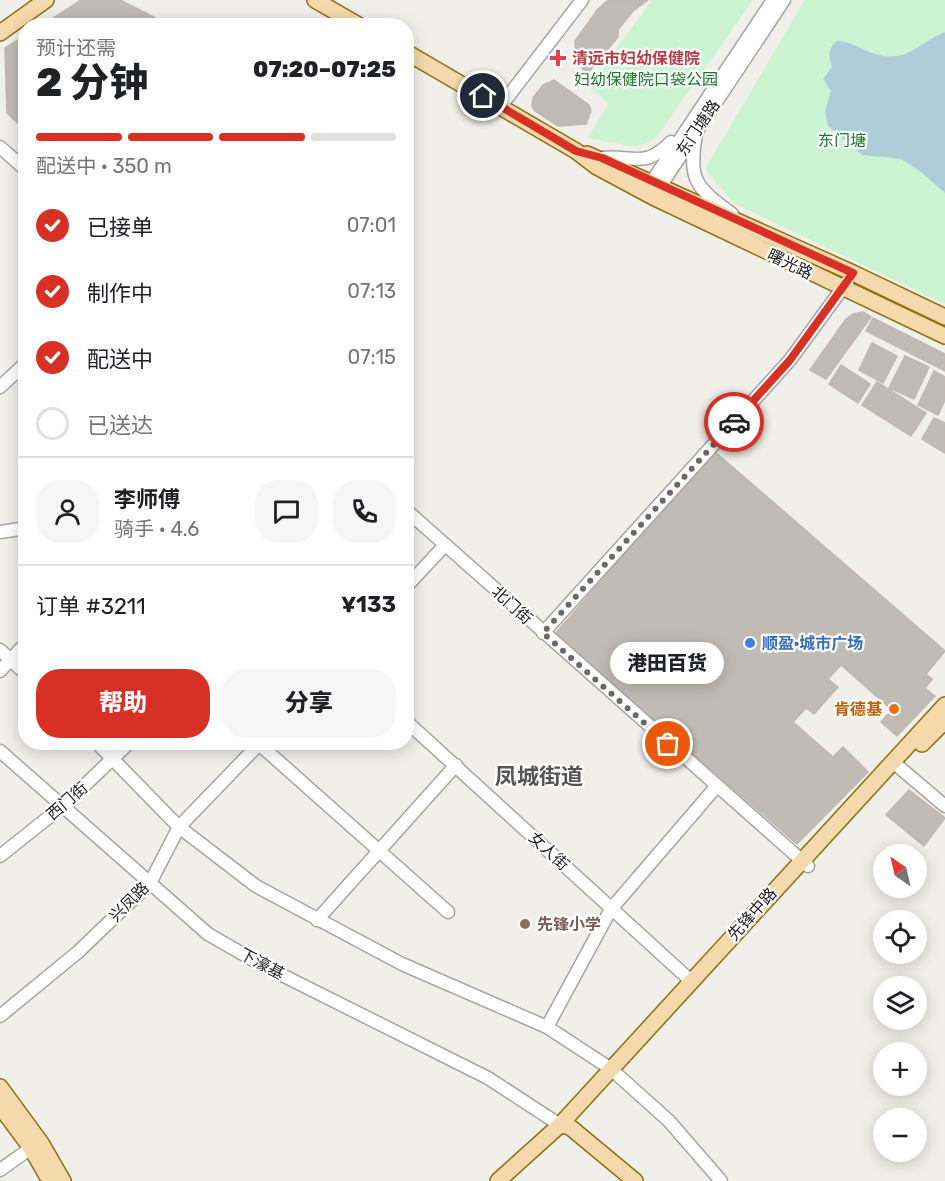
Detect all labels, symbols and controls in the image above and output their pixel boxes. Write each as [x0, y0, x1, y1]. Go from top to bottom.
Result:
text: 预计还需 [36, 36, 116, 60]
marker: 清远市妇幼保健院 [549, 49, 567, 67]
place label: 清远市妇幼保健院 [572, 49, 700, 68]
text: 07:20–07:25 [253, 56, 396, 83]
text: 2 分钟 [36, 60, 148, 106]
pin [457, 70, 508, 121]
park label: 妇幼保健院口袋公园 [574, 70, 718, 89]
icon: home [466, 79, 499, 112]
street label: 东门塘路 [672, 96, 724, 160]
park label: 东门塘 [818, 131, 866, 150]
text: 配送中 · 350 m [36, 154, 172, 178]
icon: check [36, 209, 69, 242]
text: 07:01 [347, 213, 396, 237]
text: 已接单 [87, 214, 153, 241]
street label: 曙光路 [764, 245, 816, 283]
icon: check [36, 275, 69, 308]
text: 07:13 [347, 279, 396, 303]
text: 制作中 [87, 280, 153, 307]
icon: check [36, 341, 69, 374]
text: 07:15 [347, 345, 396, 369]
text: 配送中 [87, 346, 153, 373]
courier [704, 392, 764, 452]
icon: car [718, 406, 751, 439]
text: 已送达 [87, 412, 153, 439]
button: person [36, 480, 99, 543]
button: chat [255, 480, 318, 543]
button: phone [333, 480, 396, 543]
text: 李师傅 [114, 486, 180, 513]
text: 骑手 · 4.6 [114, 517, 199, 541]
street label: 北门街 [488, 582, 536, 628]
text: ¥133 [341, 591, 396, 618]
text: 订单 #3211 [36, 593, 146, 620]
place label: 顺盈·城市广场 [762, 634, 863, 653]
marker: 顺盈·城市广场 [743, 636, 757, 650]
callout: 港田百货 [611, 642, 725, 684]
text: 港田百货 [627, 651, 707, 675]
button: 帮助 [36, 669, 210, 738]
button: 分享 [222, 669, 396, 738]
place label: 肯德基 [834, 700, 883, 719]
marker: 肯德基 [887, 702, 901, 716]
pin [642, 718, 693, 769]
icon: bag [651, 727, 684, 760]
district label: 凤城街道 [495, 763, 583, 790]
street label: 西门街 [43, 778, 91, 824]
street label: 女人街 [525, 828, 573, 874]
north arrow [873, 844, 927, 898]
map controls [873, 844, 927, 1162]
street label: 兴凤路 [105, 878, 153, 926]
street label: 先锋中路 [724, 884, 780, 944]
button: locate [873, 910, 927, 964]
place label: 先锋小学 [537, 915, 601, 934]
marker: 先锋小学 [518, 917, 532, 931]
street label: 下濠基 [236, 944, 288, 984]
button: layers [873, 976, 927, 1030]
button: + [873, 1042, 927, 1096]
button: − [873, 1108, 927, 1162]

